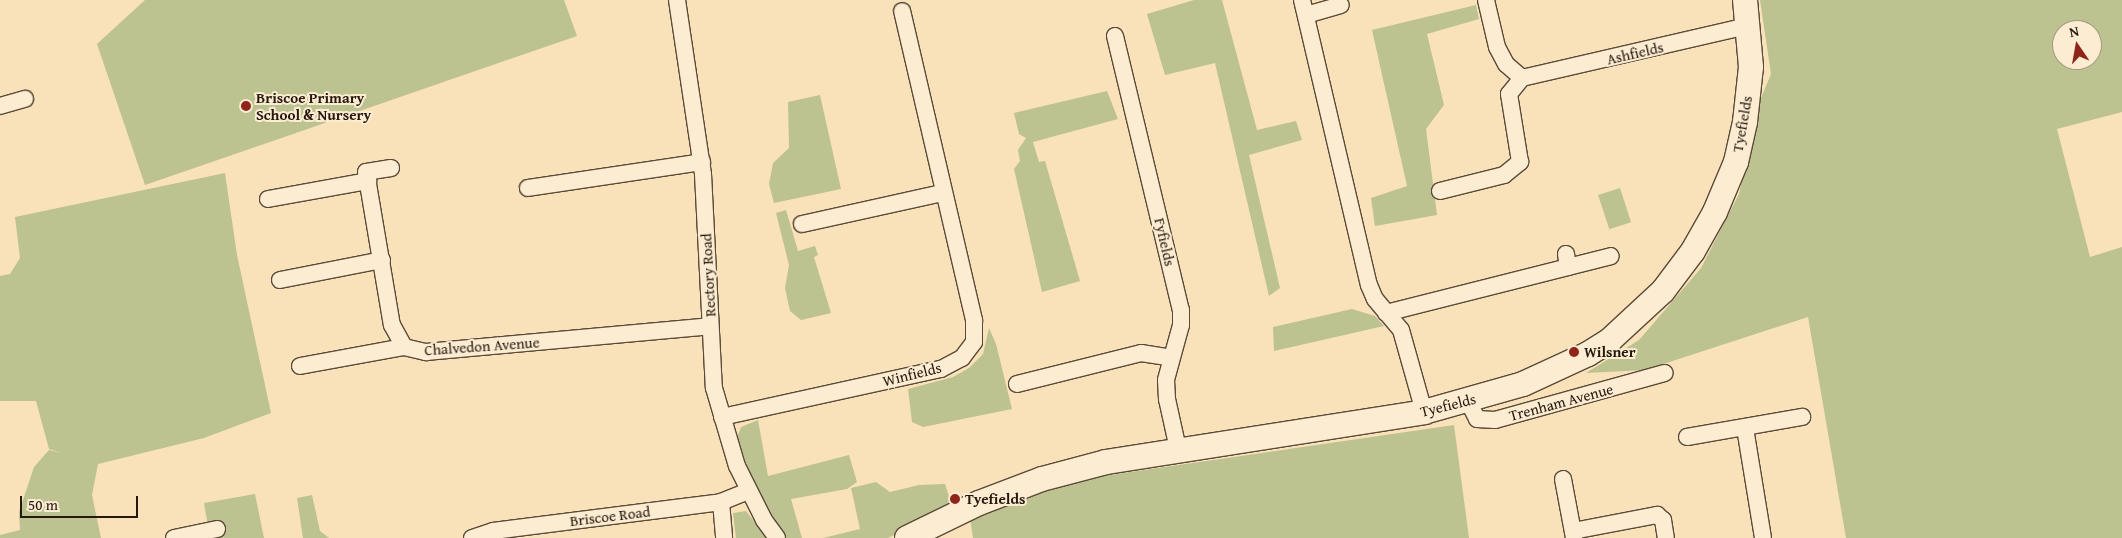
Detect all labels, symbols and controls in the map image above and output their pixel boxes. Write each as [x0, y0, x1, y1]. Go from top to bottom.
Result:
north arrow [2052, 20, 2102, 70]
text: N [2067, 21, 2081, 42]
street label: Ashfields [1605, 38, 1665, 68]
place label: Briscoe Primary School & Nursery [256, 88, 371, 123]
street label: Tyefields [1728, 94, 1756, 154]
marker: Briscoe Primary School & Nursery [240, 100, 252, 112]
street label: Fyfields [1151, 216, 1179, 268]
street label: Rectory Road [697, 233, 719, 317]
street label: Chalvedon Avenue [424, 333, 540, 359]
place label: Wilsner [1584, 343, 1636, 361]
marker: Wilsner [1568, 346, 1580, 358]
street label: Winfields [881, 358, 943, 390]
street label: Trenham Avenue [1507, 379, 1615, 425]
street label: Tyefields [1418, 389, 1478, 421]
scale bar [22, 486, 140, 518]
place label: Tyefields [965, 490, 1026, 508]
marker: Tyefields [949, 493, 961, 505]
text: 50 m [28, 494, 58, 515]
street label: Briscoe Road [569, 502, 651, 530]

